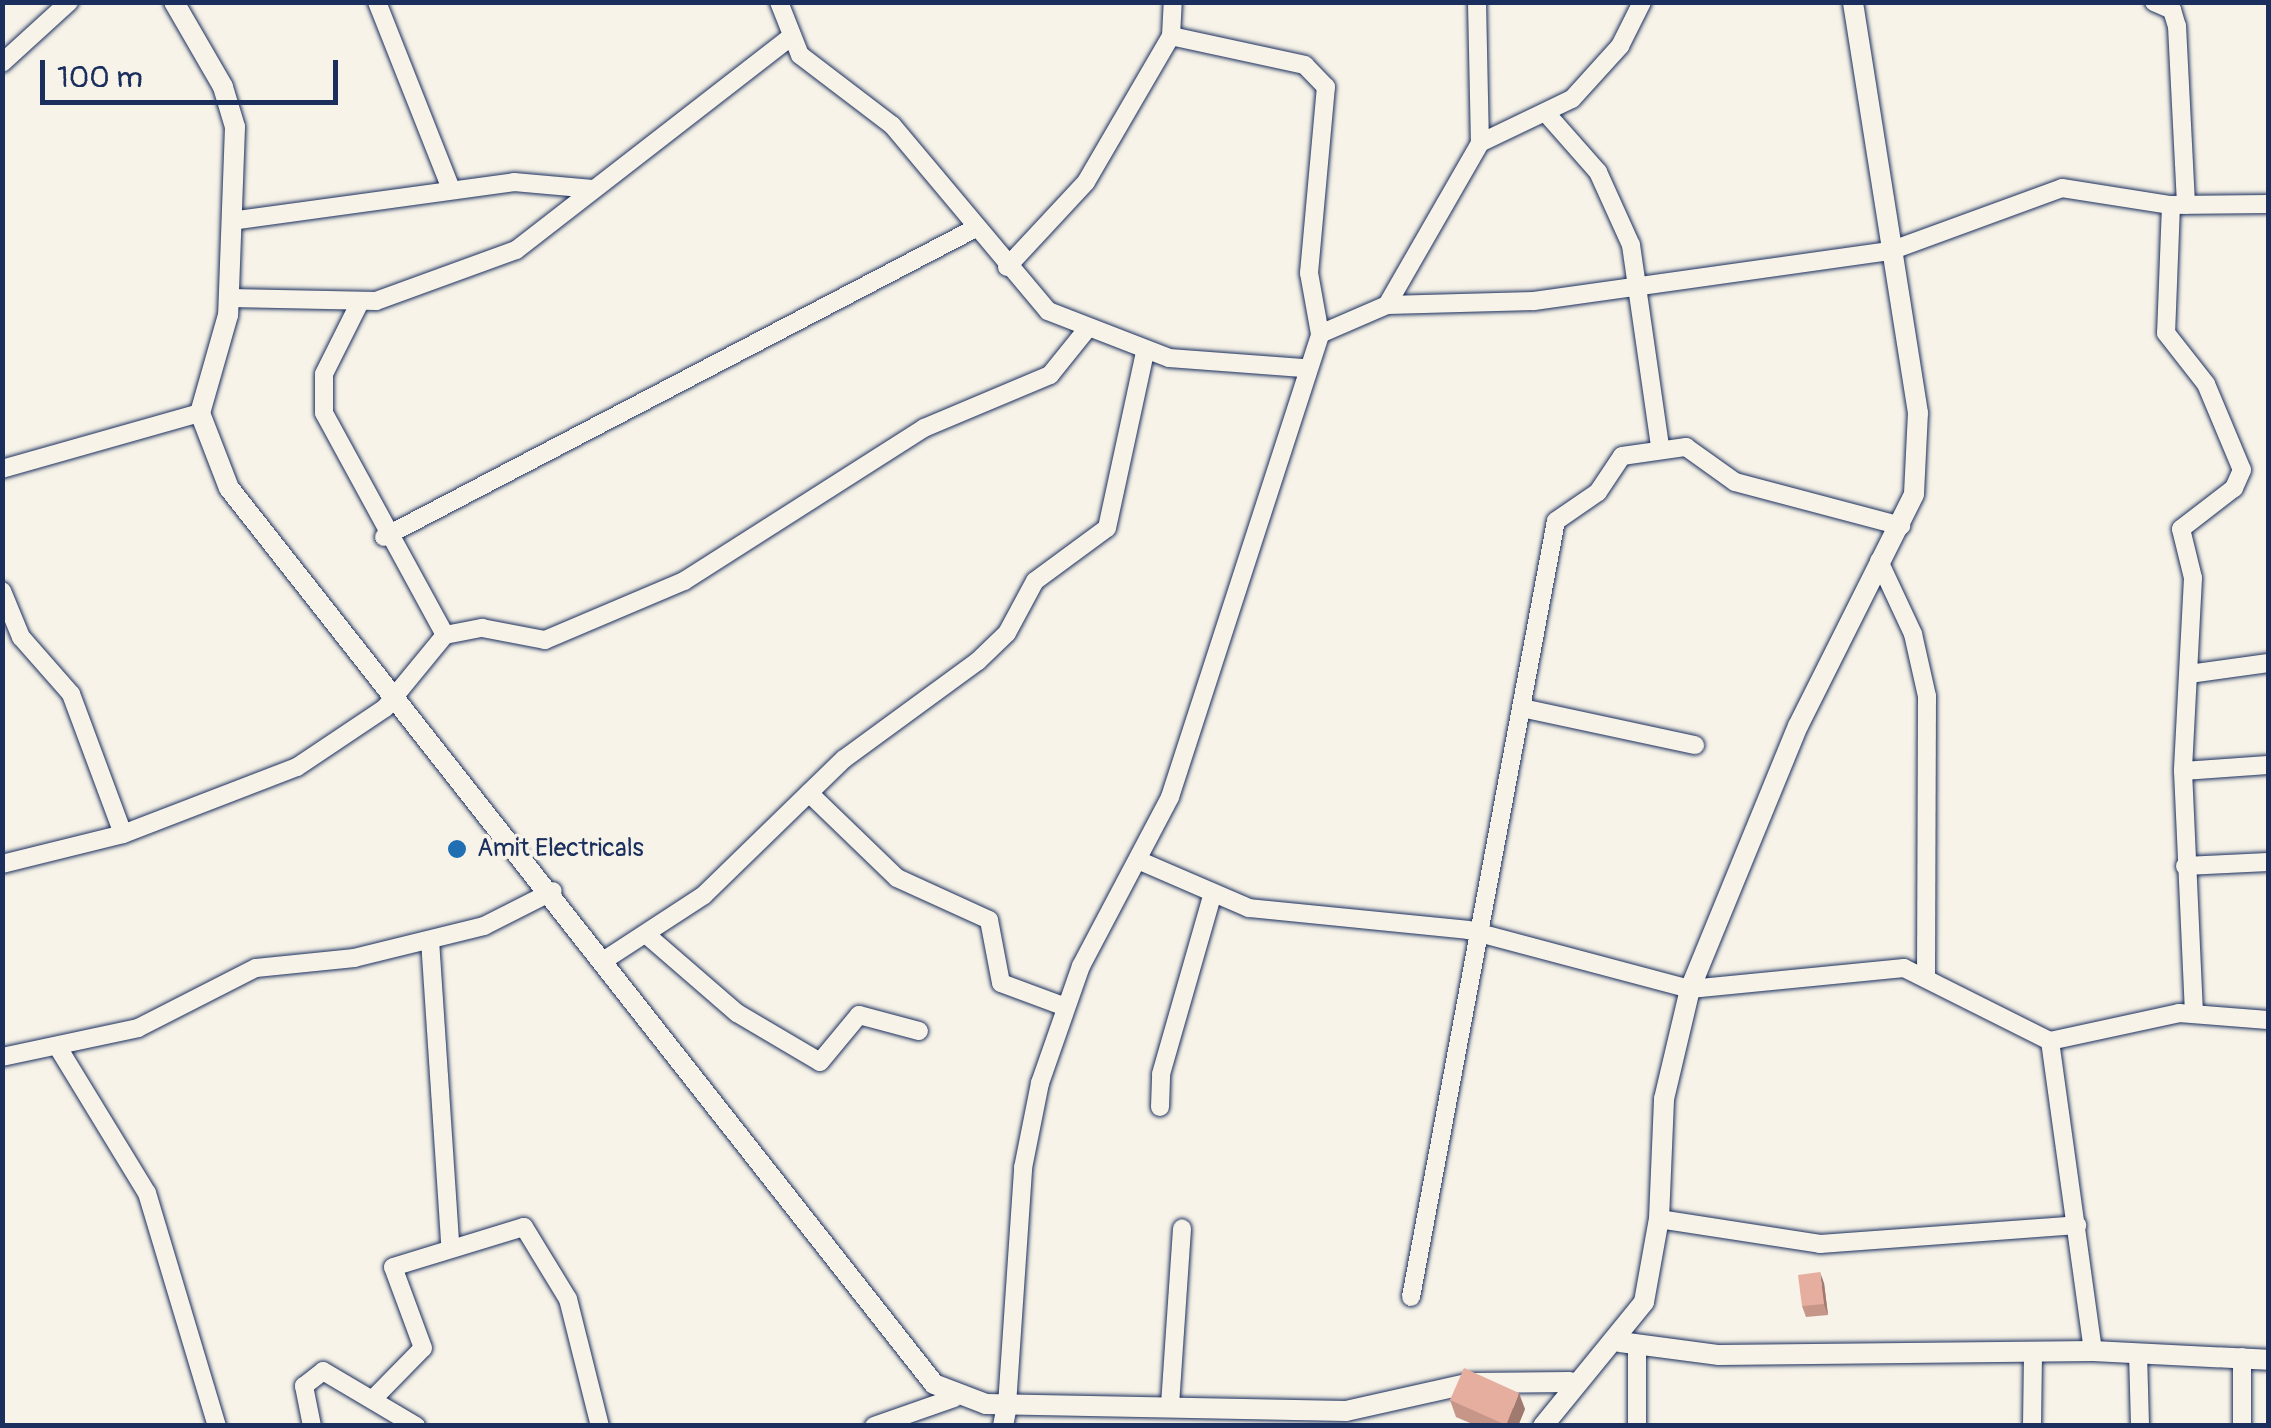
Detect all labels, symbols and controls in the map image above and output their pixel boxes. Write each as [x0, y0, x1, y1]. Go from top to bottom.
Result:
scale bar [45, 40, 342, 102]
text: 100 m [57, 59, 143, 96]
place label: Amit Electricals [477, 834, 644, 864]
marker: Amit Electricals [446, 838, 468, 860]

